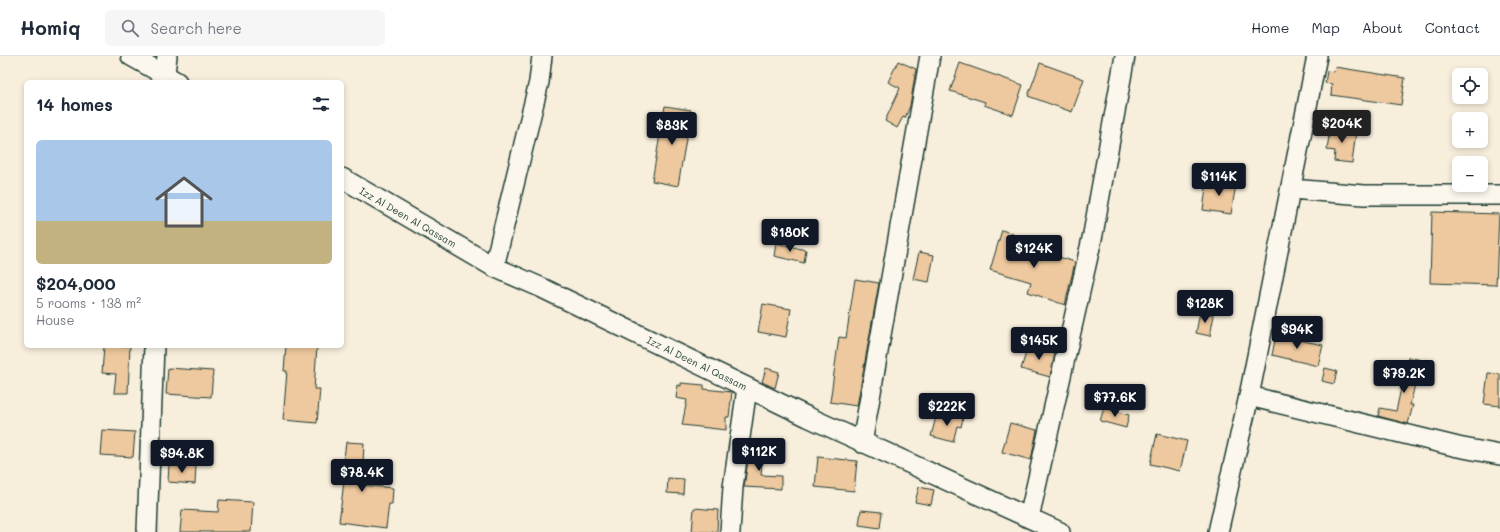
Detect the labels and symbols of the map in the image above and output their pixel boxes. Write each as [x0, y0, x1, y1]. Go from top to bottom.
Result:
pin: $204K [1314, 110, 1370, 144]
pin: $83K [648, 112, 696, 146]
pin: $114K [1191, 163, 1247, 197]
street label: Izz Al Deen Al Qassam [357, 183, 459, 251]
pin: $180K [762, 219, 818, 253]
pin: $124K [1006, 235, 1062, 269]
pin: $128K [1177, 290, 1233, 324]
pin: $94K [1273, 316, 1321, 350]
pin: $145K [1011, 327, 1067, 361]
street label: Izz Al Deen Al Qassam [645, 333, 749, 393]
pin: $79.2K [1371, 360, 1437, 394]
pin: $77.6K [1082, 384, 1148, 418]
pin: $222K [919, 393, 975, 427]
pin: $112K [731, 438, 787, 472]
pin: $94.8K [149, 440, 215, 474]
pin: $78.4K [329, 459, 395, 493]

